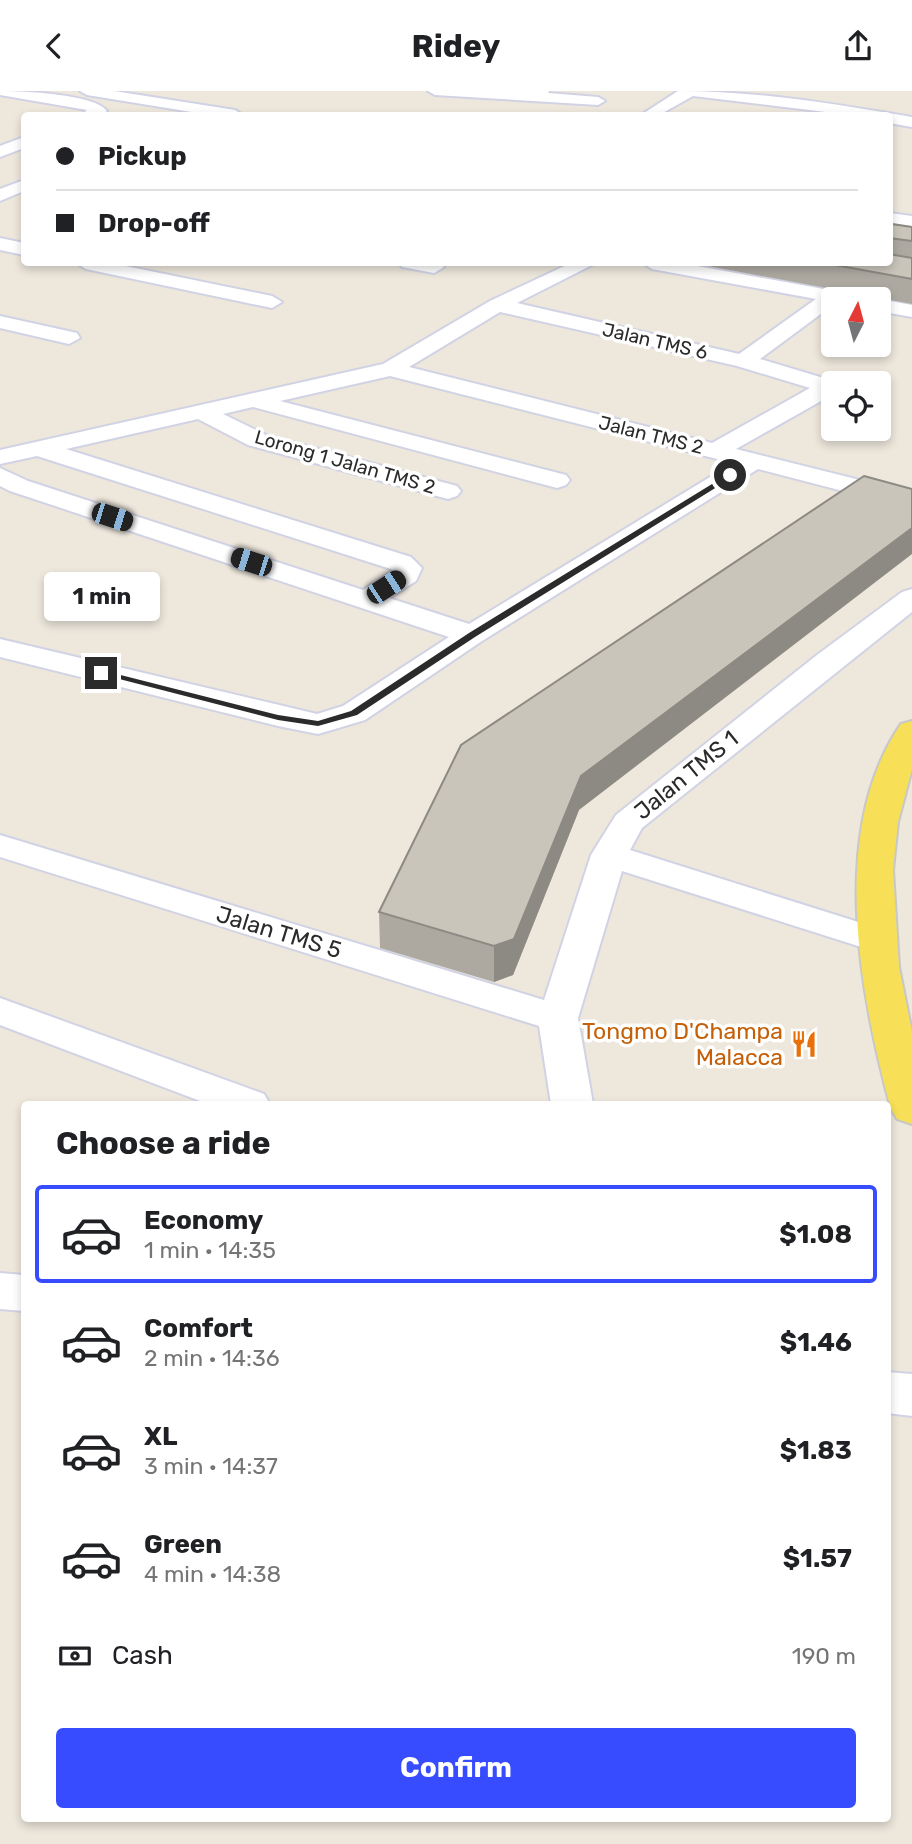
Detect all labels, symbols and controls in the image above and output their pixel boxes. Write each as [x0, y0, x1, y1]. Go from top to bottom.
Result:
icon: back [35, 27, 73, 65]
text: Ridey [412, 27, 500, 65]
icon: share [839, 27, 877, 65]
text: Pickup [98, 141, 187, 172]
text: Drop-off [98, 208, 210, 239]
north arrow [821, 287, 891, 357]
map controls [821, 287, 891, 441]
street label: Jalan TMS 6 [600, 318, 710, 364]
button: locate [821, 371, 891, 441]
street label: Jalan TMS 2 [596, 411, 706, 459]
street label: Lorong 1 Jalan TMS 2 [252, 425, 438, 499]
route start [714, 459, 746, 491]
car [89, 501, 136, 533]
car [228, 546, 275, 578]
car [363, 567, 410, 607]
callout: 1 min [43, 571, 159, 621]
text: 1 min [73, 582, 131, 610]
route end [85, 657, 117, 689]
street label: Jalan TMS 1 [628, 725, 744, 825]
street label: Jalan TMS 5 [213, 900, 345, 964]
place label: Tongmo D'Champa Malacca [582, 1017, 783, 1071]
restaurant icon: Tongmo D'Champa Malacca [789, 1029, 819, 1059]
text: Choose a ride [56, 1124, 270, 1162]
icon: car [60, 1203, 123, 1266]
text: Economy [144, 1205, 263, 1236]
text: $1.08 [779, 1219, 852, 1250]
text: 1 min · 14:35 [144, 1236, 276, 1264]
icon: car [60, 1311, 123, 1374]
text: Comfort [144, 1313, 253, 1344]
text: $1.46 [780, 1327, 852, 1358]
text: 2 min · 14:36 [144, 1344, 280, 1372]
icon: car [60, 1419, 123, 1482]
text: XL [144, 1421, 177, 1452]
text: $1.83 [780, 1435, 852, 1466]
text: 3 min · 14:37 [144, 1452, 278, 1480]
icon: car [60, 1527, 123, 1590]
text: Green [144, 1529, 222, 1560]
text: $1.57 [783, 1543, 852, 1574]
text: 4 min · 14:38 [144, 1560, 281, 1588]
icon: cash [56, 1637, 94, 1675]
text: Cash [112, 1640, 173, 1671]
text: 190 m [792, 1642, 856, 1670]
button: Confirm [56, 1728, 856, 1808]

